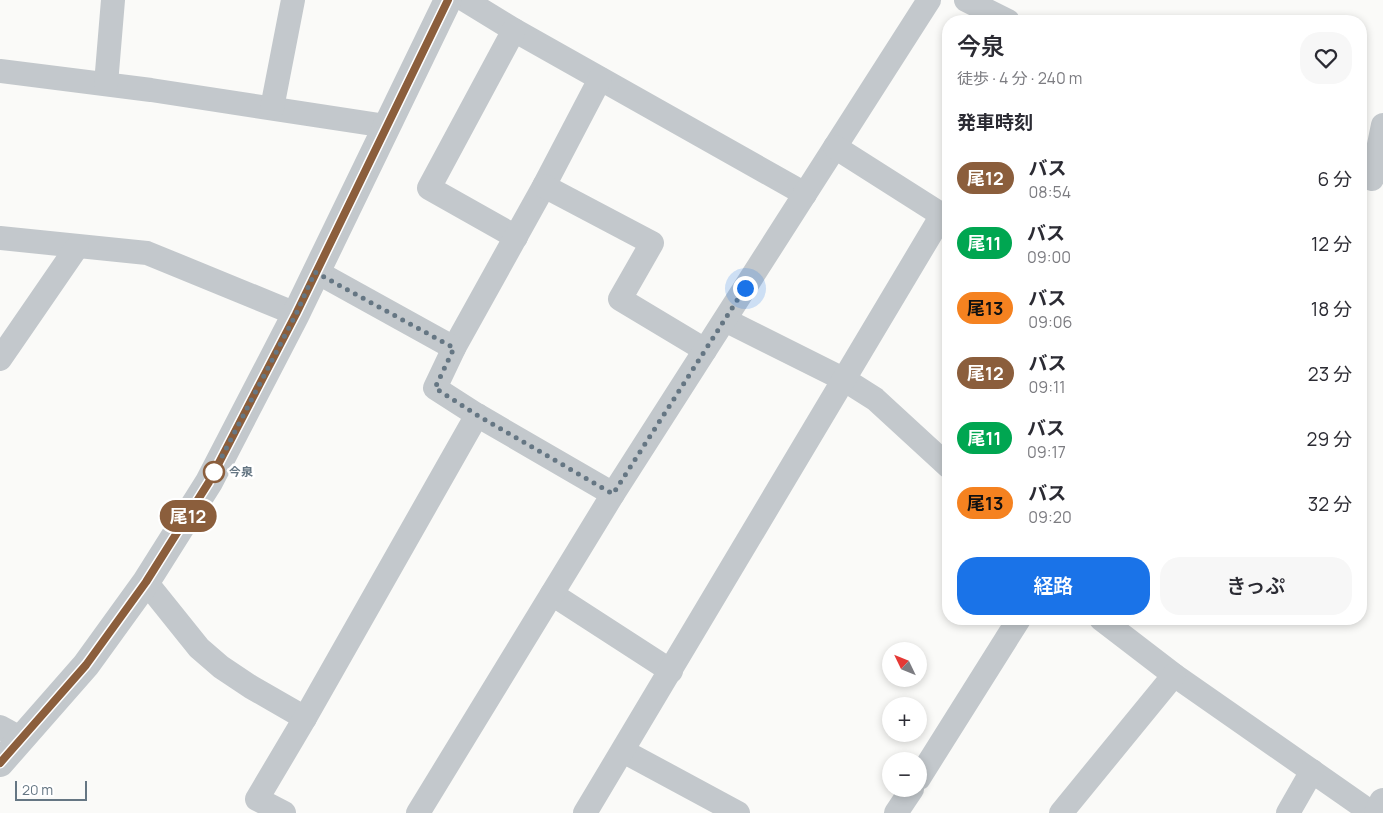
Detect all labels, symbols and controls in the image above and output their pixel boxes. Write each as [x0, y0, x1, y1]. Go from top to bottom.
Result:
text: 今泉 [957, 29, 1005, 62]
button: heart [1300, 32, 1352, 84]
text: 徒歩 · 4 分 · 240 m [957, 67, 1082, 89]
text: 発車時刻 [957, 109, 1033, 135]
text: バス [1029, 155, 1067, 181]
text: 尾12 [967, 166, 1004, 190]
text: 6 分 [1317, 166, 1352, 192]
text: 08:54 [1029, 181, 1071, 203]
text: バス [1027, 220, 1065, 246]
text: 尾11 [968, 231, 1001, 255]
text: 12 分 [1311, 231, 1352, 257]
text: 09:00 [1027, 246, 1071, 268]
your location [733, 276, 758, 301]
text: バス [1028, 285, 1066, 311]
text: 尾13 [967, 296, 1003, 320]
text: 18 分 [1311, 296, 1352, 322]
text: 09:06 [1028, 311, 1073, 333]
text: バス [1029, 350, 1067, 376]
text: 尾12 [967, 361, 1004, 385]
text: 23 分 [1308, 361, 1352, 387]
text: 09:11 [1029, 376, 1066, 398]
text: バス [1027, 415, 1065, 441]
text: 尾11 [968, 426, 1001, 450]
text: 29 分 [1307, 426, 1352, 452]
text: 09:17 [1027, 441, 1066, 463]
marker: 今泉 [203, 461, 225, 483]
place label: 今泉 [229, 463, 253, 480]
text: バス [1028, 480, 1066, 506]
text: 尾13 [967, 491, 1003, 515]
text: 32 分 [1308, 491, 1352, 517]
line badge: 尾12 [159, 500, 217, 532]
text: 尾12 [170, 504, 206, 528]
text: 09:20 [1028, 506, 1072, 528]
button: 経路 [957, 557, 1150, 615]
button: きっぷ [1160, 557, 1352, 615]
north arrow [882, 642, 928, 688]
map controls [882, 642, 927, 797]
button: + [882, 697, 927, 742]
button: − [882, 752, 927, 797]
scale bar [15, 778, 88, 801]
text: 20 m [22, 780, 53, 799]

